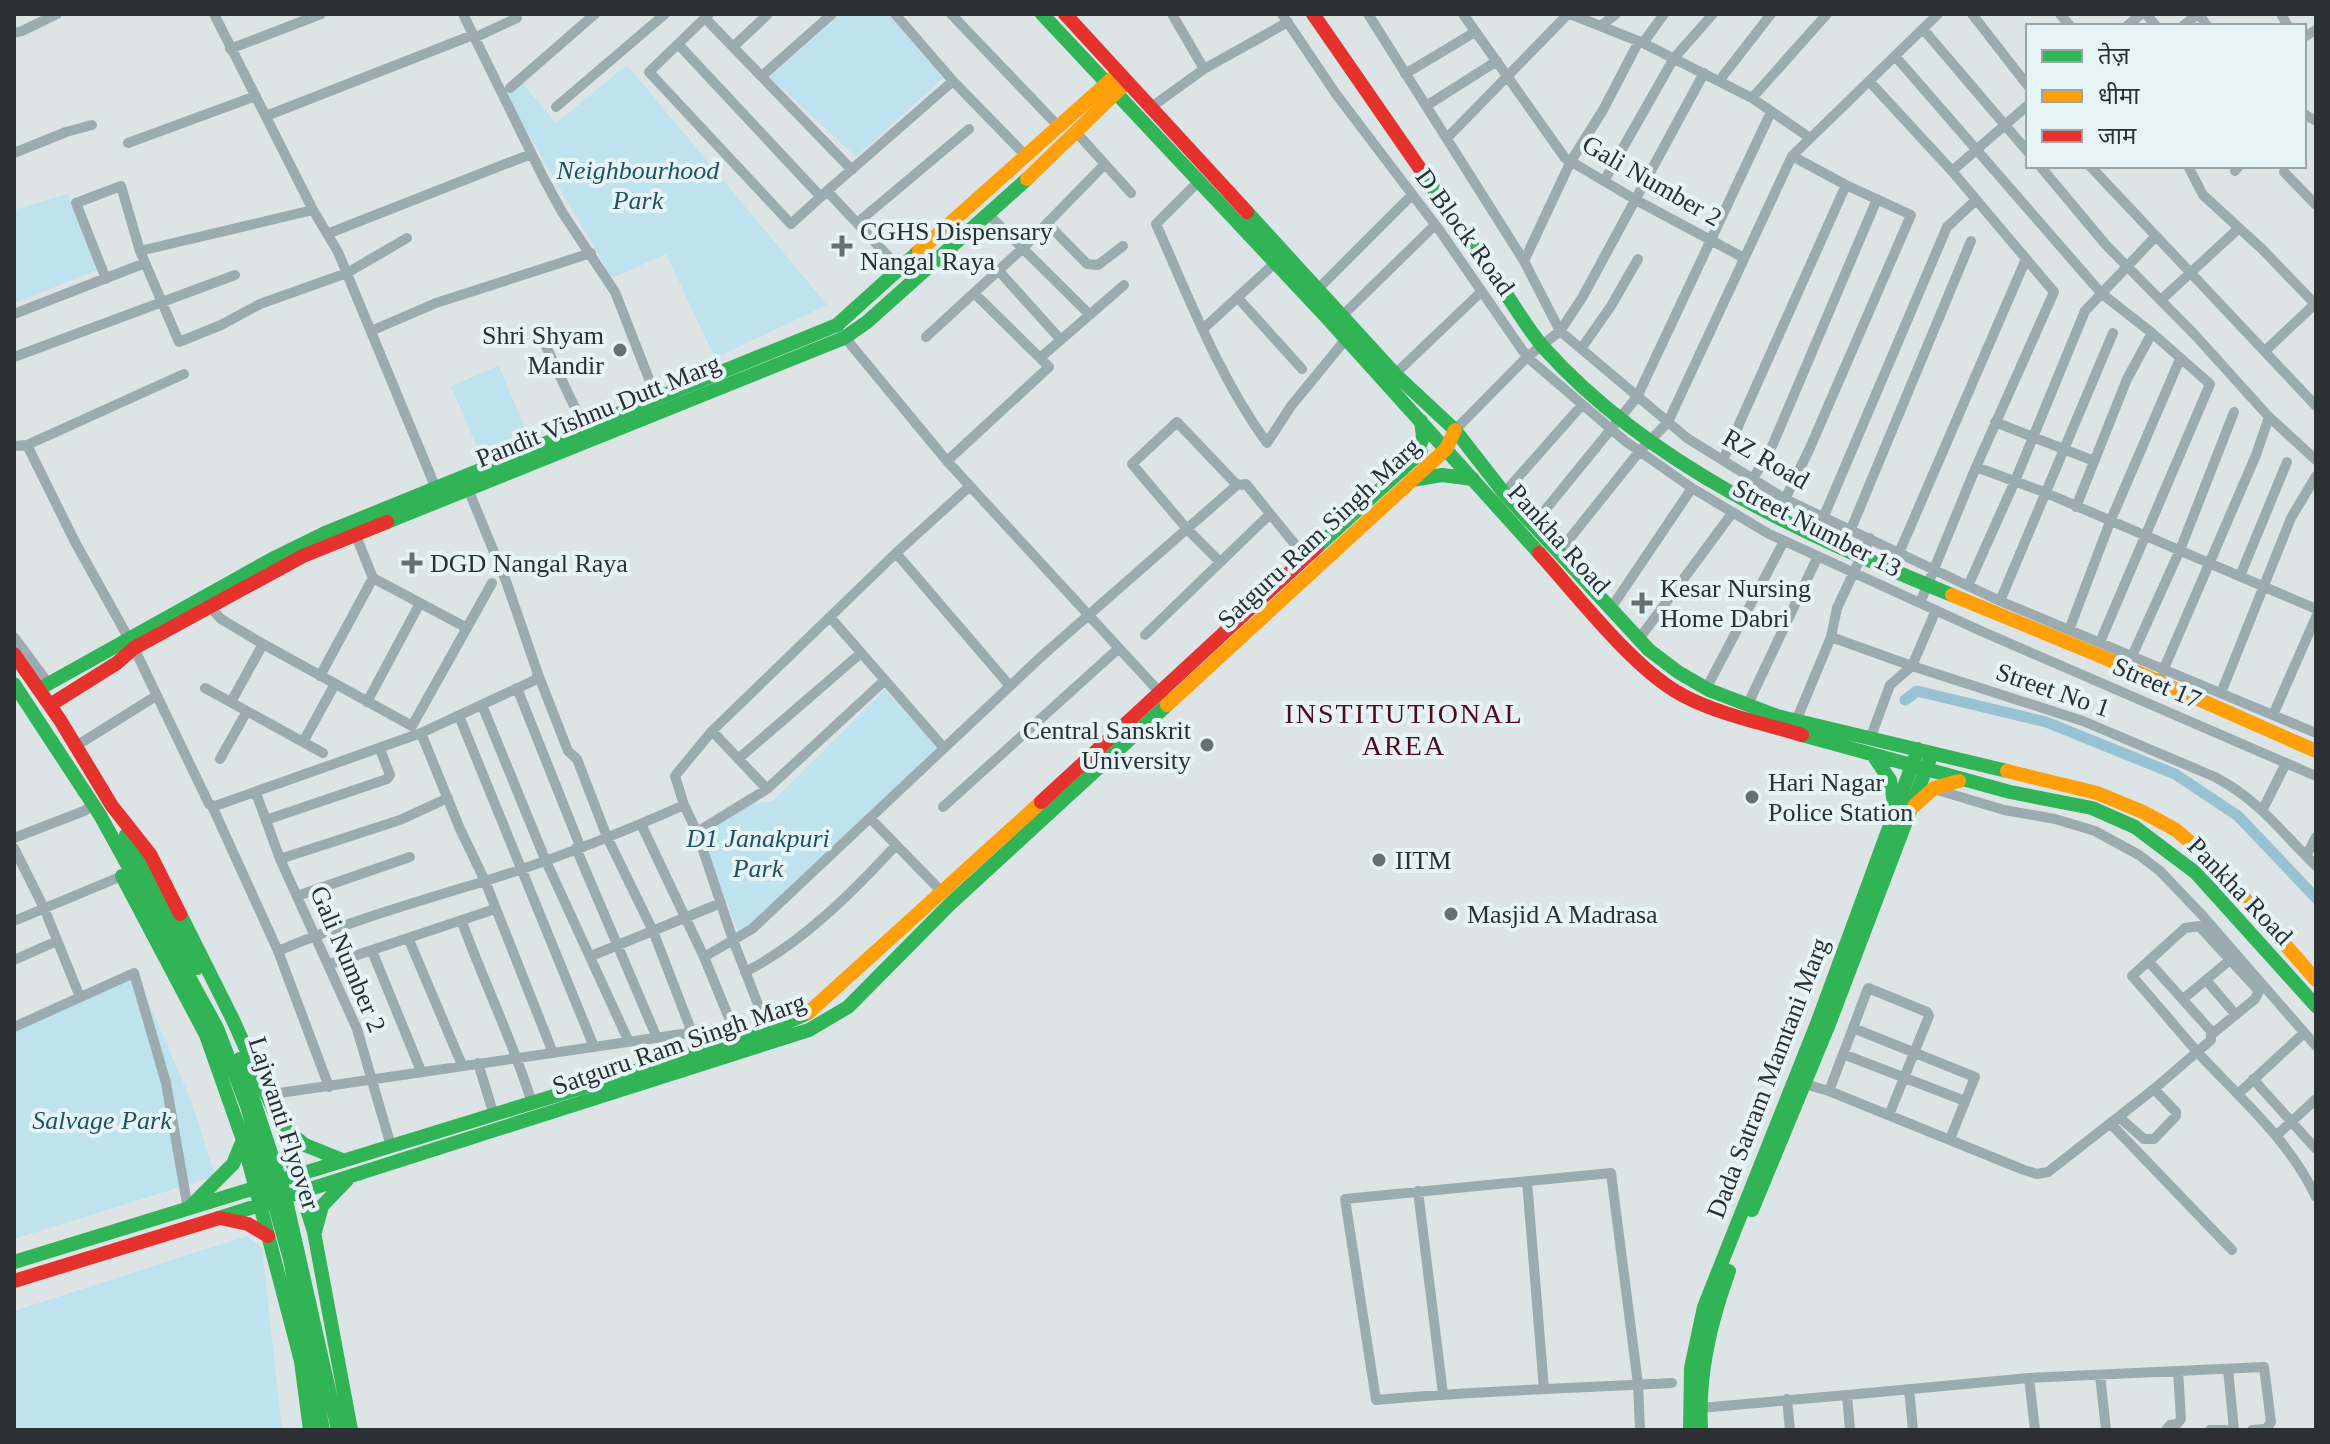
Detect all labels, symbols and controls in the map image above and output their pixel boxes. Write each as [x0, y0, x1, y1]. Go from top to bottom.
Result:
legend [2026, 24, 2306, 168]
text: तेज़ [2098, 42, 2131, 69]
text: धीमा [2098, 82, 2140, 109]
text: जाम [2098, 123, 2137, 149]
street label: Gali Number 2 [1577, 129, 1727, 233]
park label: Neighbourhood Park [556, 156, 720, 215]
street label: D Block Road [1410, 163, 1520, 301]
place label: CGHS Dispensary Nangal Raya [860, 217, 1053, 276]
marker: CGHS Dispensary Nangal Raya [831, 235, 853, 257]
place label: Shri Shyam Mandir [482, 321, 604, 380]
marker: Shri Shyam Mandir [611, 341, 629, 359]
street label: Pandit Vishnu Dutt Marg [472, 349, 724, 473]
street label: RZ Road [1718, 423, 1814, 495]
street label: Satguru Ram Singh Marg [1212, 432, 1426, 634]
street label: Street Number 13 [1728, 473, 1906, 583]
street label: Pankha Road [1502, 478, 1616, 600]
place label: DGD Nangal Raya [430, 549, 628, 578]
marker: DGD Nangal Raya [401, 552, 423, 574]
place label: Kesar Nursing Home Dabri [1660, 574, 1811, 633]
marker: Kesar Nursing Home Dabri [1631, 592, 1653, 614]
street label: Street 17 [2108, 651, 2206, 715]
street label: Street No 1 [1992, 657, 2114, 723]
district label: INSTITUTIONAL AREA [1284, 698, 1524, 761]
place label: Central Sanskrit University [1023, 716, 1192, 775]
marker: Central Sanskrit University [1198, 736, 1216, 754]
place label: Hari Nagar Police Station [1768, 768, 1913, 827]
marker: Hari Nagar Police Station [1743, 788, 1761, 806]
park label: D1 Janakpuri Park [685, 824, 830, 883]
street label: Pankha Road [2182, 831, 2298, 951]
place label: IITM [1395, 846, 1451, 875]
marker: IITM [1370, 851, 1388, 869]
street label: Gali Number 2 [304, 882, 392, 1036]
place label: Masjid A Madrasa [1467, 900, 1658, 929]
marker: Masjid A Madrasa [1442, 905, 1460, 923]
street label: Dada Satram Mamtani Marg [1701, 934, 1835, 1222]
street label: Satguru Ram Singh Marg [549, 987, 809, 1101]
street label: Lajwanti Flyover [242, 1033, 326, 1213]
park label: Salvage Park [32, 1106, 172, 1135]

